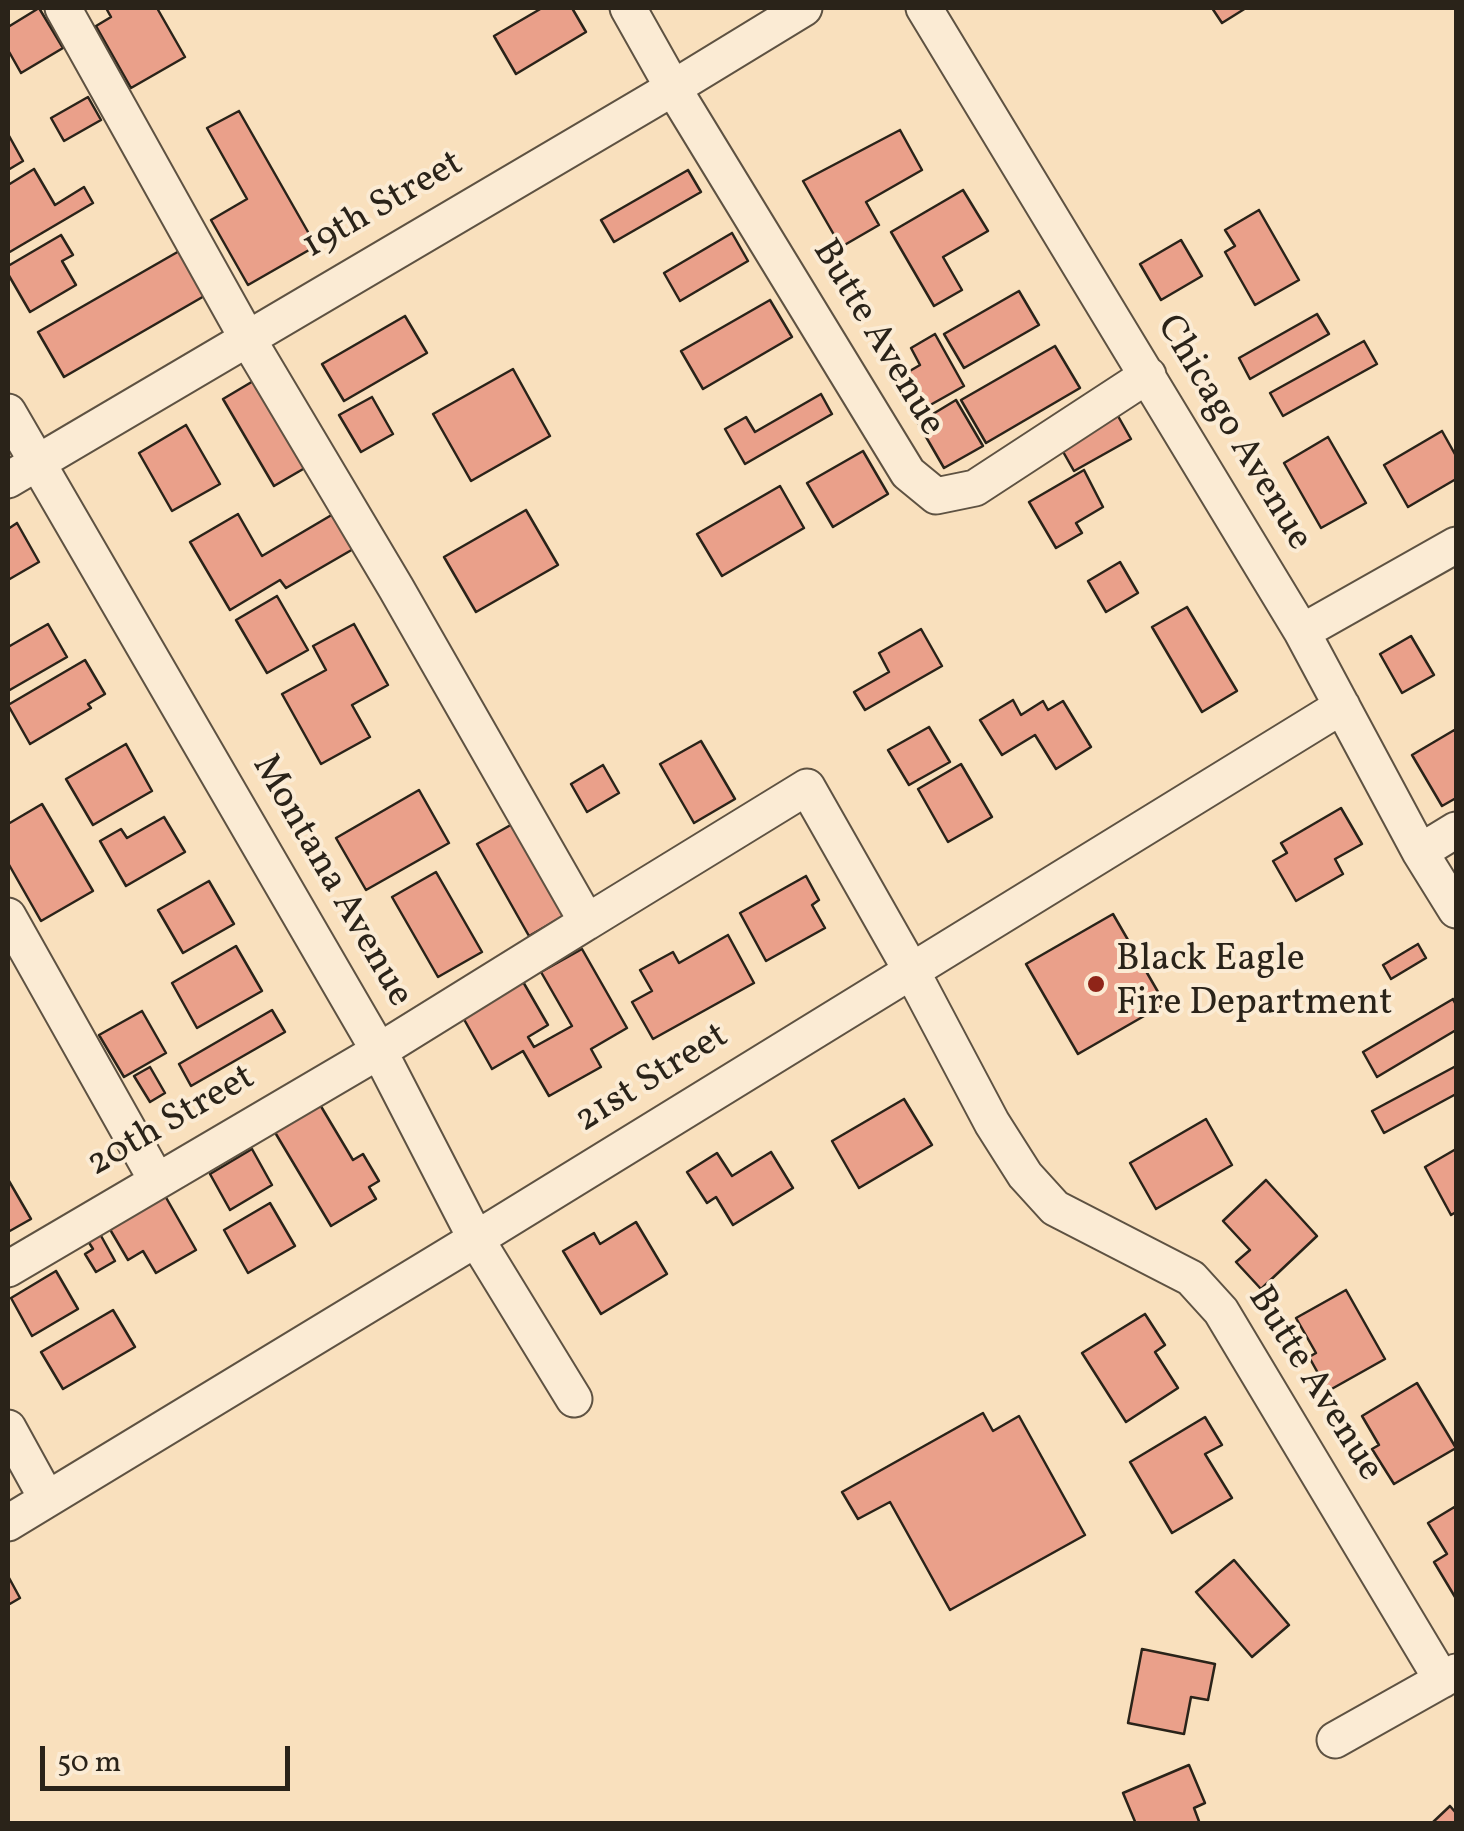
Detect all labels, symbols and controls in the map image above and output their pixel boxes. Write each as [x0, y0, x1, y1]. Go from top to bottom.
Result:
street label: 19th Street [296, 143, 472, 271]
street label: Butte Avenue [800, 233, 952, 445]
street label: Chicago Avenue [1144, 308, 1320, 560]
street label: Montana Avenue [239, 748, 421, 1016]
place label: Black Eagle Fire Department [1116, 939, 1393, 1028]
marker: Black Eagle Fire Department [1085, 973, 1107, 995]
street label: 21st Street [568, 1015, 738, 1145]
street label: 20th Street [80, 1057, 264, 1189]
street label: Butte Avenue [1235, 1279, 1391, 1491]
scale bar [45, 1726, 295, 1788]
text: 50 m [57, 1742, 121, 1784]

